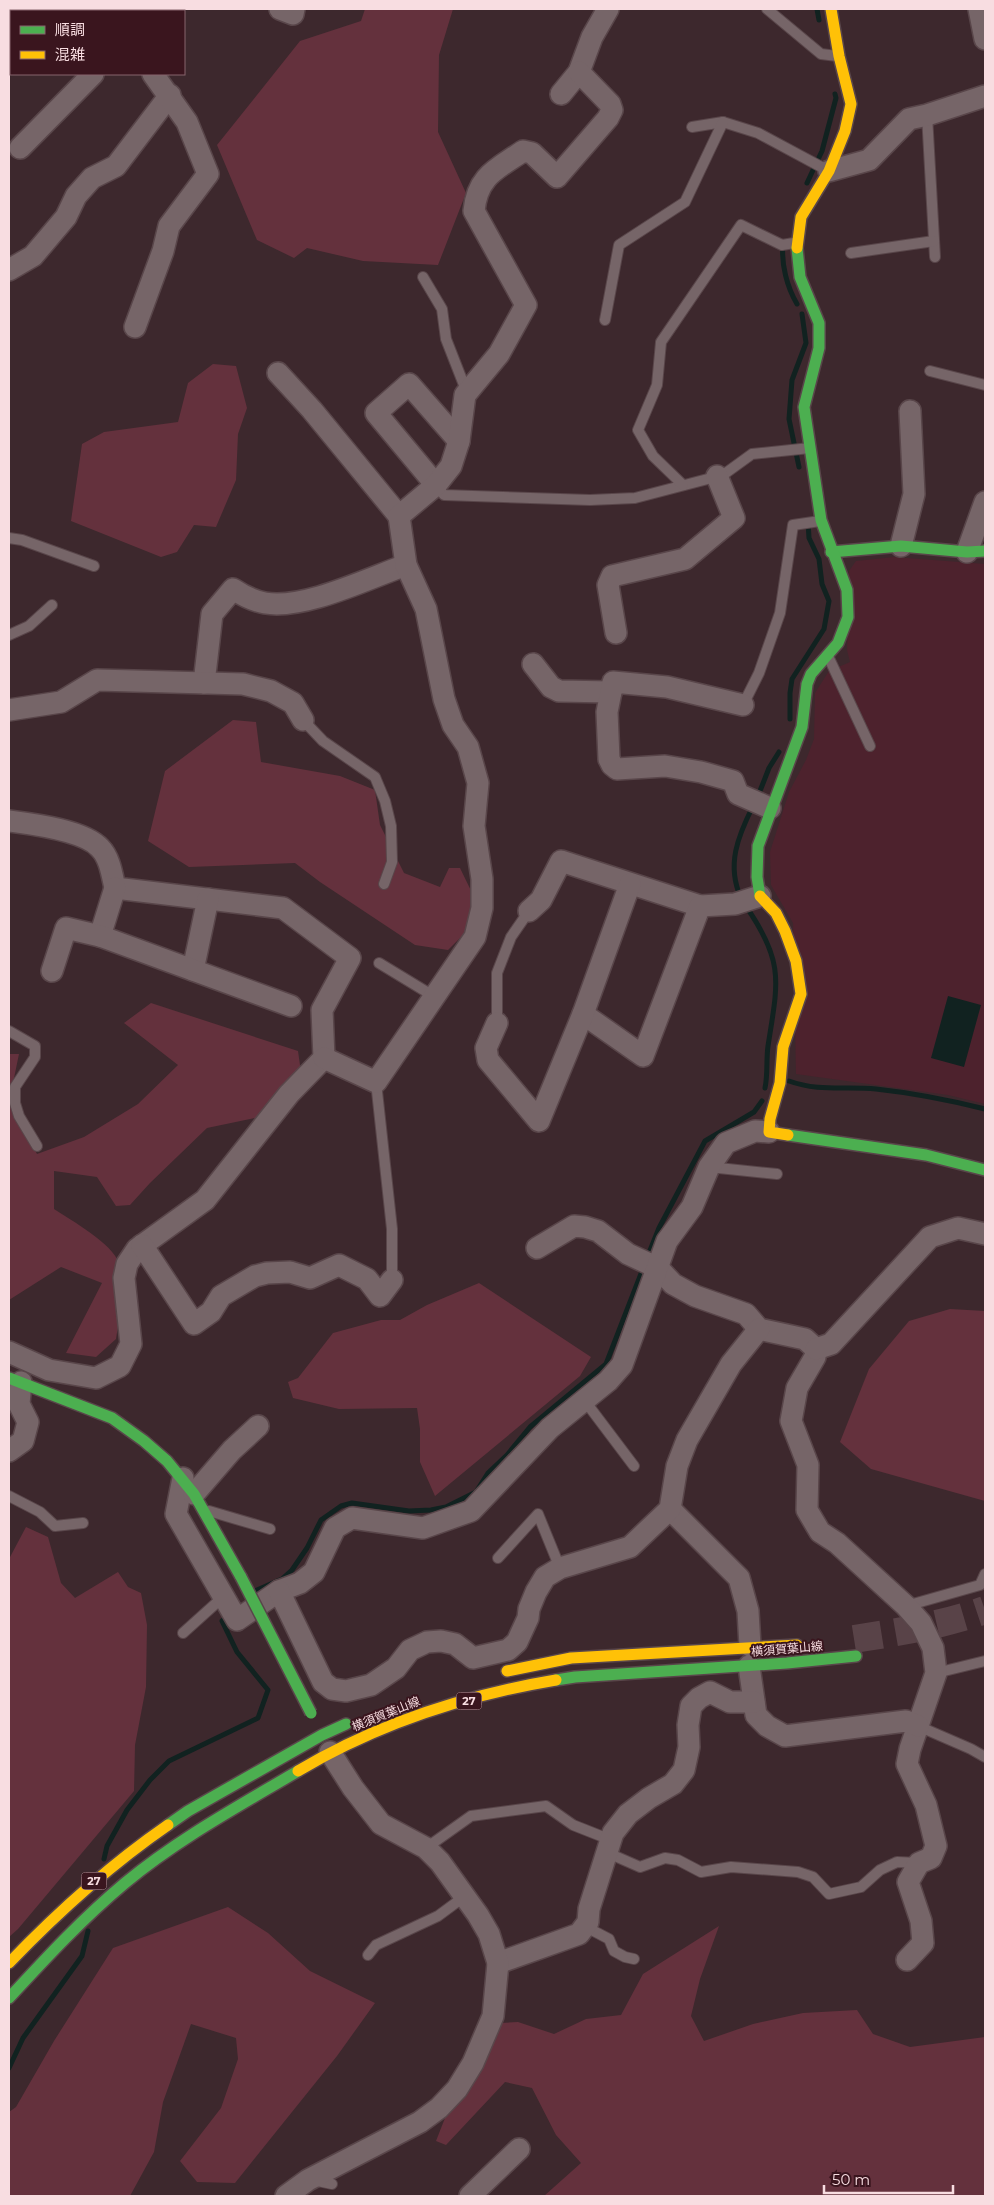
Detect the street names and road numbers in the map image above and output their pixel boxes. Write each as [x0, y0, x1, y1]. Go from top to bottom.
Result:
street label: 横須賀葉山線 [750, 1638, 823, 1659]
road number: 27 [456, 1692, 482, 1710]
street label: 横須賀葉山線 [350, 1693, 422, 1734]
road number: 27 [82, 1872, 106, 1890]

